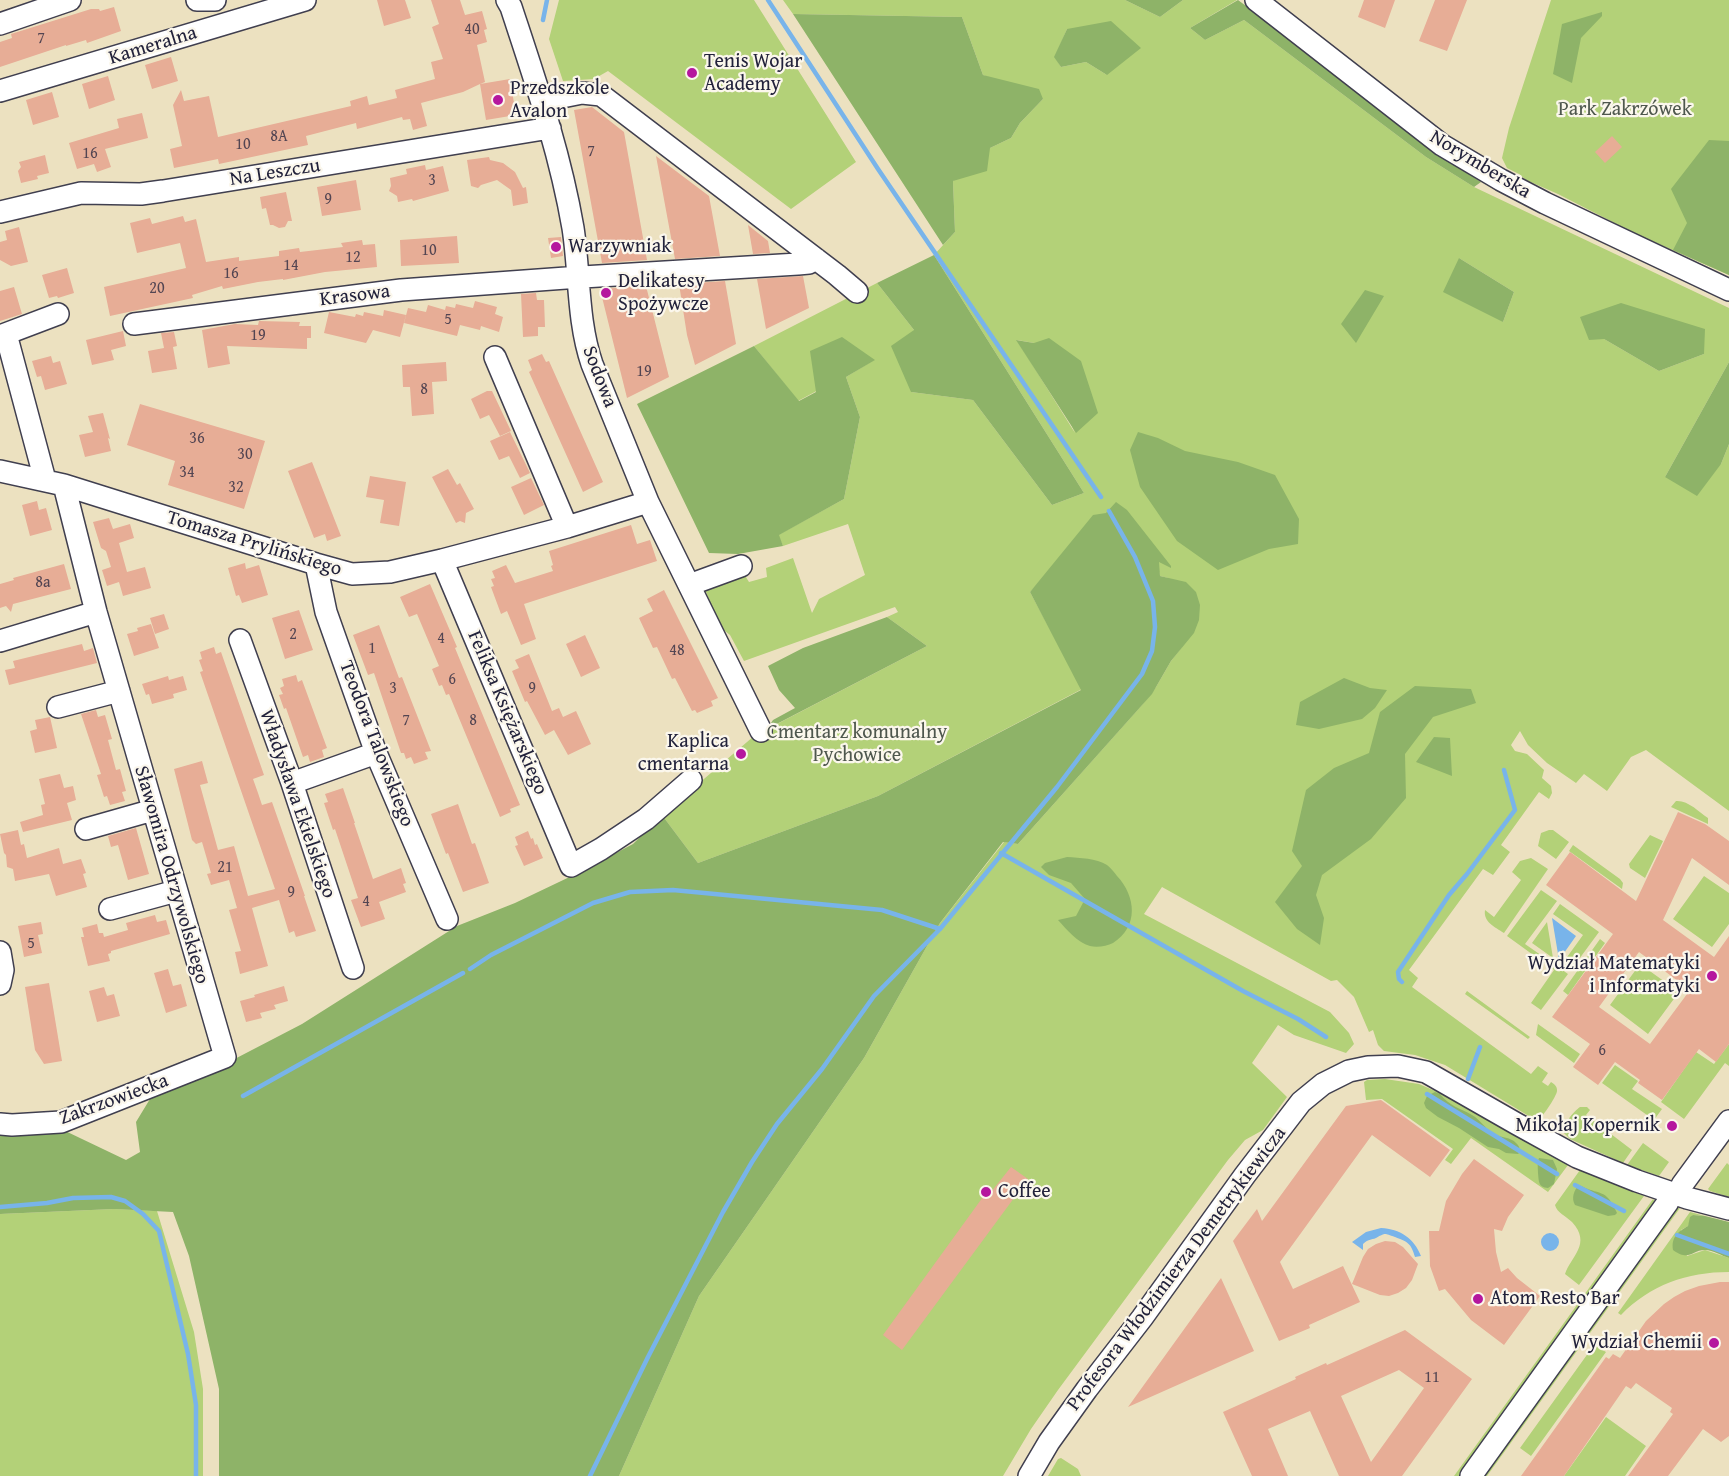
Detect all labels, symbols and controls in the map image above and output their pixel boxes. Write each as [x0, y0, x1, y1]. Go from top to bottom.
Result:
house number: 40 [464, 20, 480, 40]
street label: Kameralna [106, 21, 200, 71]
house number: 7 [37, 29, 45, 49]
place label: Tenis Wojar Academy [704, 50, 802, 97]
marker: Tenis Wojar Academy [685, 66, 699, 80]
place label: Przedszkole Avalon [510, 77, 609, 124]
marker: Przedszkole Avalon [491, 93, 505, 107]
park label: Park Zakrzówek [1558, 98, 1692, 122]
street label: Norymberska [1425, 126, 1535, 204]
house number: 8A [270, 127, 288, 147]
house number: 10 [235, 135, 251, 155]
house number: 7 [587, 142, 595, 162]
house number: 16 [82, 144, 98, 164]
street label: Na Leszczu [228, 154, 322, 192]
house number: 3 [428, 171, 436, 191]
house number: 9 [324, 190, 332, 210]
place label: Warzywniak [568, 235, 671, 259]
marker: Warzywniak [549, 240, 563, 254]
house number: 10 [421, 241, 437, 261]
house number: 12 [345, 248, 361, 268]
house number: 14 [283, 256, 299, 276]
house number: 16 [223, 264, 239, 284]
place label: Delikatesy Spożywcze [618, 270, 709, 317]
house number: 20 [149, 279, 165, 299]
street label: Krasowa [319, 280, 391, 312]
marker: Delikatesy Spożywcze [599, 286, 613, 300]
house number: 5 [444, 310, 452, 330]
house number: 19 [250, 326, 266, 346]
street label: Sodowa [576, 343, 622, 411]
house number: 19 [636, 362, 652, 382]
house number: 8 [420, 380, 428, 400]
house number: 36 [189, 429, 205, 449]
house number: 30 [237, 445, 253, 465]
house number: 34 [179, 463, 195, 483]
house number: 32 [228, 478, 244, 498]
street label: Tomasza Prylińskiego [164, 506, 344, 582]
house number: 8a [35, 573, 51, 593]
house number: 2 [289, 625, 297, 645]
street label: Feliksa Księżarskiego [462, 627, 552, 799]
house number: 4 [437, 629, 445, 649]
house number: 1 [368, 639, 376, 659]
house number: 48 [669, 641, 685, 661]
street label: Teodora Talowskiego [333, 658, 419, 830]
house number: 6 [448, 670, 456, 690]
house number: 3 [389, 679, 397, 699]
house number: 9 [528, 679, 536, 699]
street label: Władysława Ekielskiego [253, 707, 341, 901]
house number: 7 [402, 711, 410, 731]
house number: 8 [469, 711, 477, 731]
park label: Cmentarz komunalny Pychowice [767, 721, 947, 768]
place label: Kaplica cmentarna [638, 730, 729, 777]
marker: Kaplica cmentarna [734, 747, 748, 761]
street label: Sławomira Odrzywolskiego [128, 763, 214, 987]
house number: 21 [217, 858, 233, 878]
house number: 9 [287, 883, 295, 903]
house number: 4 [362, 892, 370, 912]
house number: 5 [27, 934, 35, 954]
place label: Wydział Matematyki i Informatyki [1527, 952, 1700, 999]
marker: Wydział Matematyki i Informatyki [1705, 969, 1719, 983]
house number: 6 [1598, 1041, 1606, 1061]
street label: Zakrzowiecka [56, 1069, 172, 1131]
place label: Mikołaj Kopernik [1515, 1114, 1660, 1138]
marker: Mikołaj Kopernik [1665, 1119, 1679, 1133]
street label: Profesora Włodzimierza Demetrykiewicza [1062, 1122, 1292, 1416]
place label: Coffee [998, 1180, 1051, 1204]
marker: Coffee [979, 1185, 993, 1199]
place label: Atom Resto Bar [1490, 1287, 1620, 1311]
marker: Atom Resto Bar [1471, 1292, 1485, 1306]
place label: Wydział Chemii [1571, 1331, 1702, 1355]
marker: Wydział Chemii [1707, 1336, 1721, 1350]
house number: 11 [1424, 1368, 1440, 1388]

